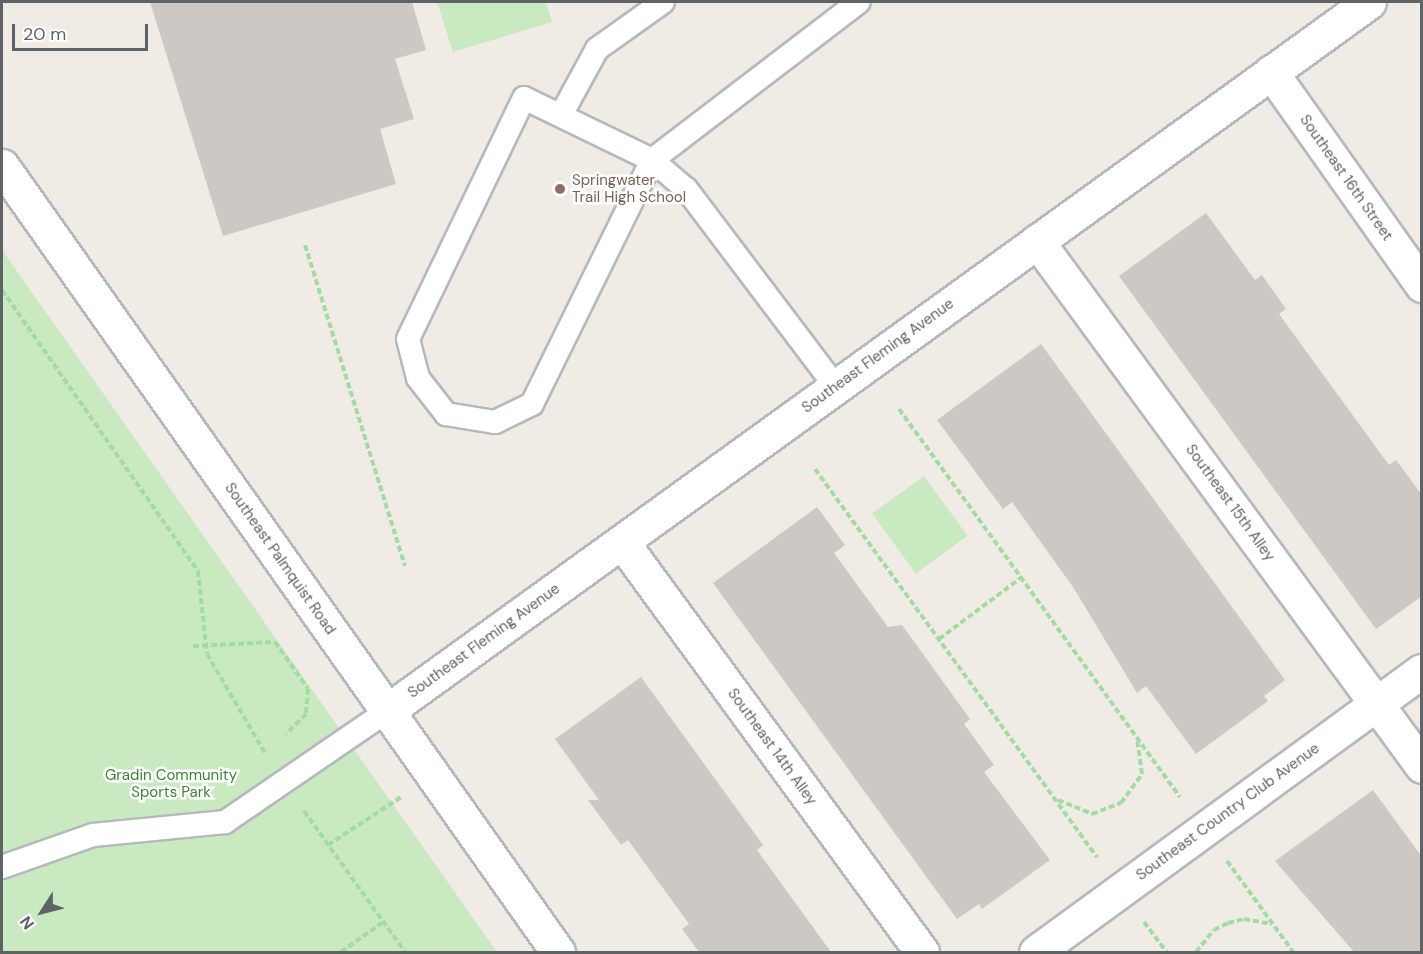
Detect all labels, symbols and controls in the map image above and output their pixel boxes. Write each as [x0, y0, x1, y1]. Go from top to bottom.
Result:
scale bar [15, 12, 152, 50]
text: 20 m [23, 22, 66, 46]
street label: Southeast 16th Street [1296, 112, 1396, 244]
place label: Springwater Trail High School [572, 171, 686, 206]
marker: Springwater Trail High School [553, 182, 567, 196]
street label: Southeast Fleming Avenue [799, 295, 957, 417]
street label: Southeast 15th Alley [1182, 441, 1278, 565]
street label: Southeast Palmquist Road [221, 480, 339, 638]
street label: Southeast Fleming Avenue [405, 580, 563, 702]
street label: Southeast 14th Alley [724, 685, 820, 809]
street label: Southeast Country Club Avenue [1133, 739, 1323, 885]
park label: Gradin Community Sports Park [105, 766, 237, 801]
north arrow [12, 882, 72, 942]
text: N [15, 912, 39, 934]

